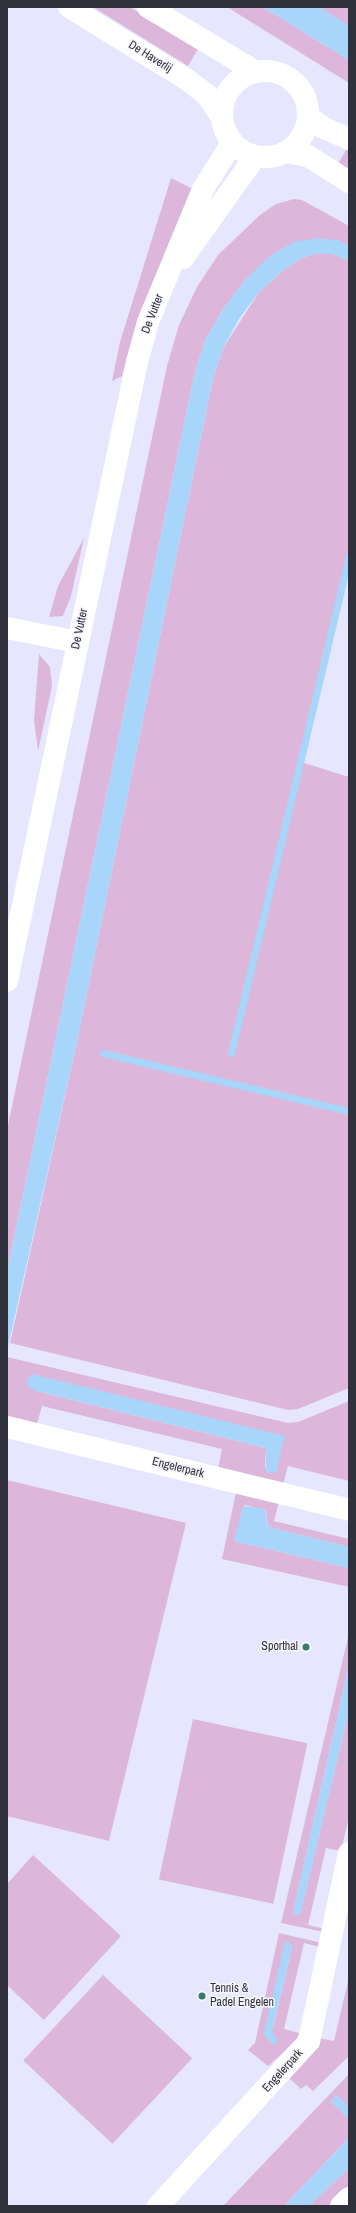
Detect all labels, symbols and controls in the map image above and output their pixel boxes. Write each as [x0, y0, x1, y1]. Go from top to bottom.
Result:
street label: De Haverlij [126, 38, 174, 76]
street label: De Vutter [139, 292, 167, 336]
street label: De Vutter [69, 607, 91, 651]
street label: Engelerpark [151, 1455, 205, 1481]
place label: Sporthal [261, 1640, 298, 1654]
marker: Sporthal [301, 1642, 311, 1652]
place label: Tennis & Padel Engelen [210, 1982, 274, 2010]
marker: Tennis & Padel Engelen [197, 1991, 207, 2001]
street label: Engelerpark [260, 2046, 306, 2096]

